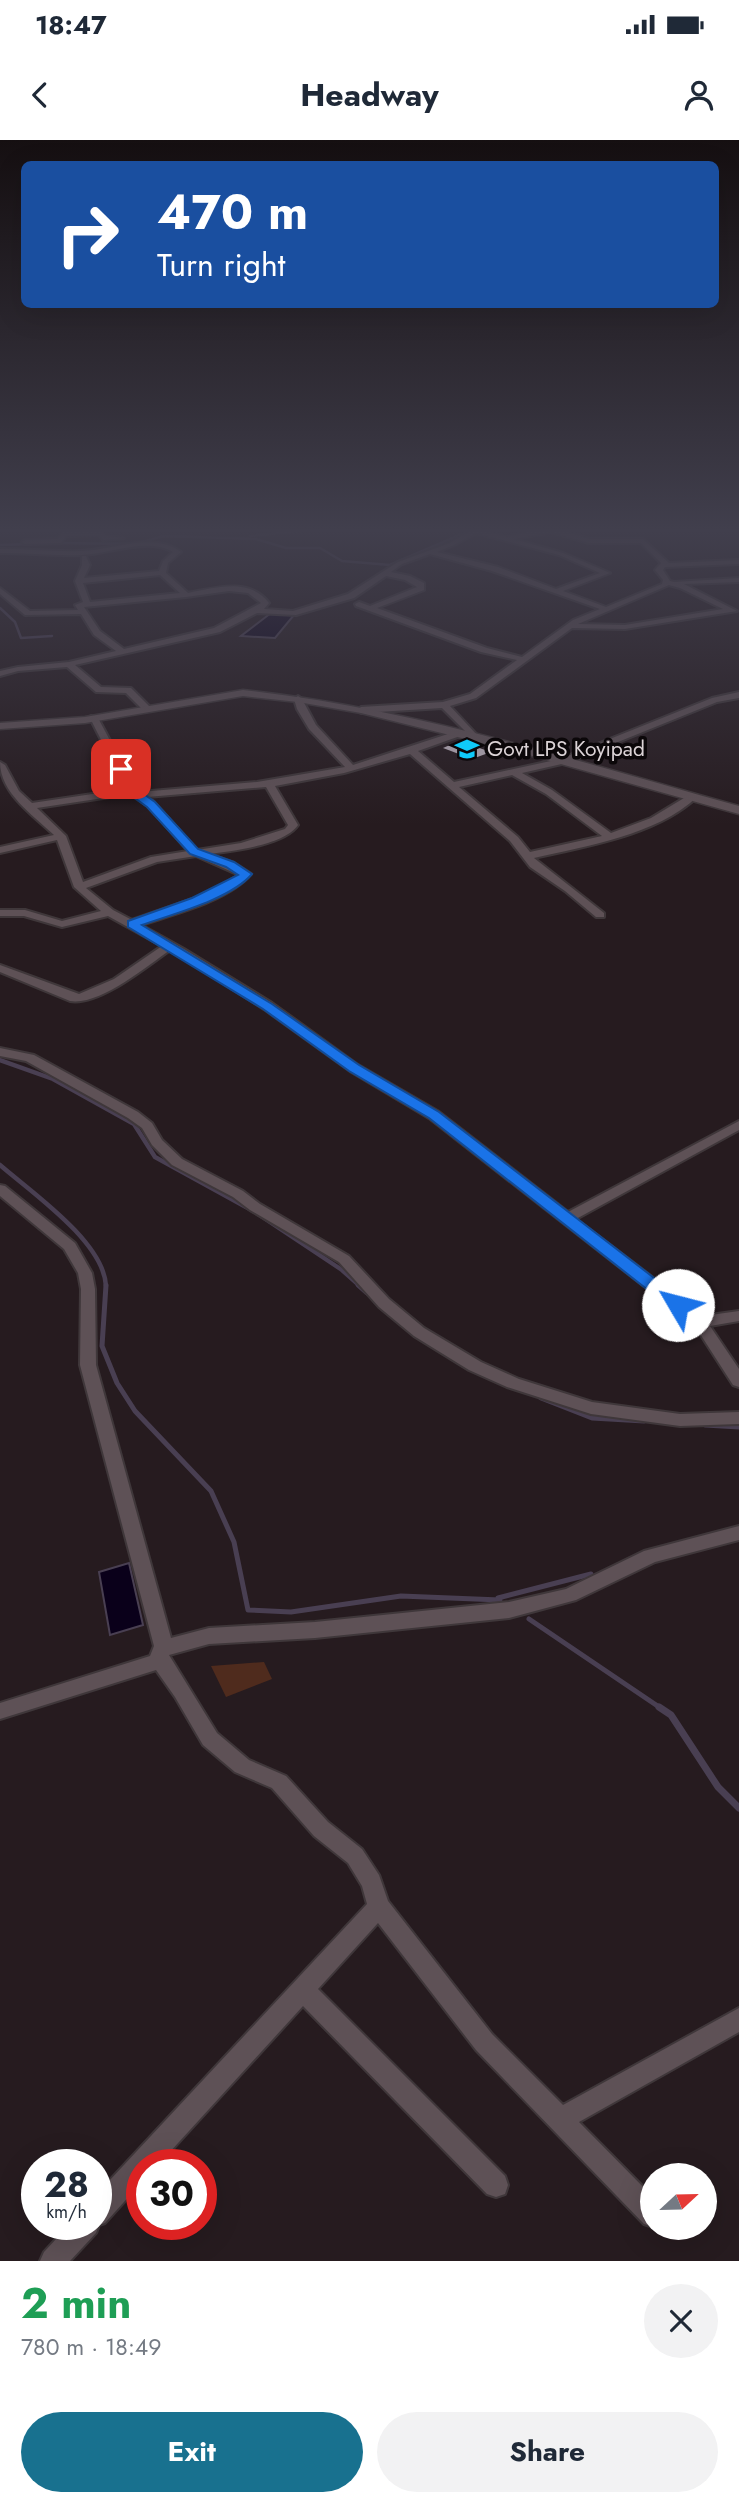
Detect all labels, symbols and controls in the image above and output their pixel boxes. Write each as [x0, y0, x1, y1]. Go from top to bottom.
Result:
text: 18:47 [35, 6, 107, 44]
text: Headway [300, 72, 439, 118]
icon: back [21, 76, 59, 114]
icon: person [680, 76, 718, 114]
text: 470 m [157, 177, 308, 247]
icon: right [42, 189, 133, 280]
text: Turn right [157, 242, 286, 288]
place label: Govt LPS Koyipad [487, 734, 645, 764]
school or university icon: Govt LPS Koyipad [453, 735, 481, 763]
pin [91, 739, 151, 799]
icon: arrive [102, 750, 140, 788]
position arrow [641, 1268, 715, 1342]
speed limit sign: 30 [126, 2149, 217, 2240]
text: 28 [44, 2160, 89, 2210]
north arrow [640, 2163, 718, 2240]
map controls [640, 2163, 717, 2240]
text: km/h [46, 2199, 87, 2225]
text: 2 min [21, 2273, 131, 2334]
button: close [644, 2284, 718, 2358]
text: 780 m · 18:49 [21, 2330, 161, 2364]
button: Exit [21, 2412, 363, 2492]
button: Share [377, 2412, 718, 2492]

